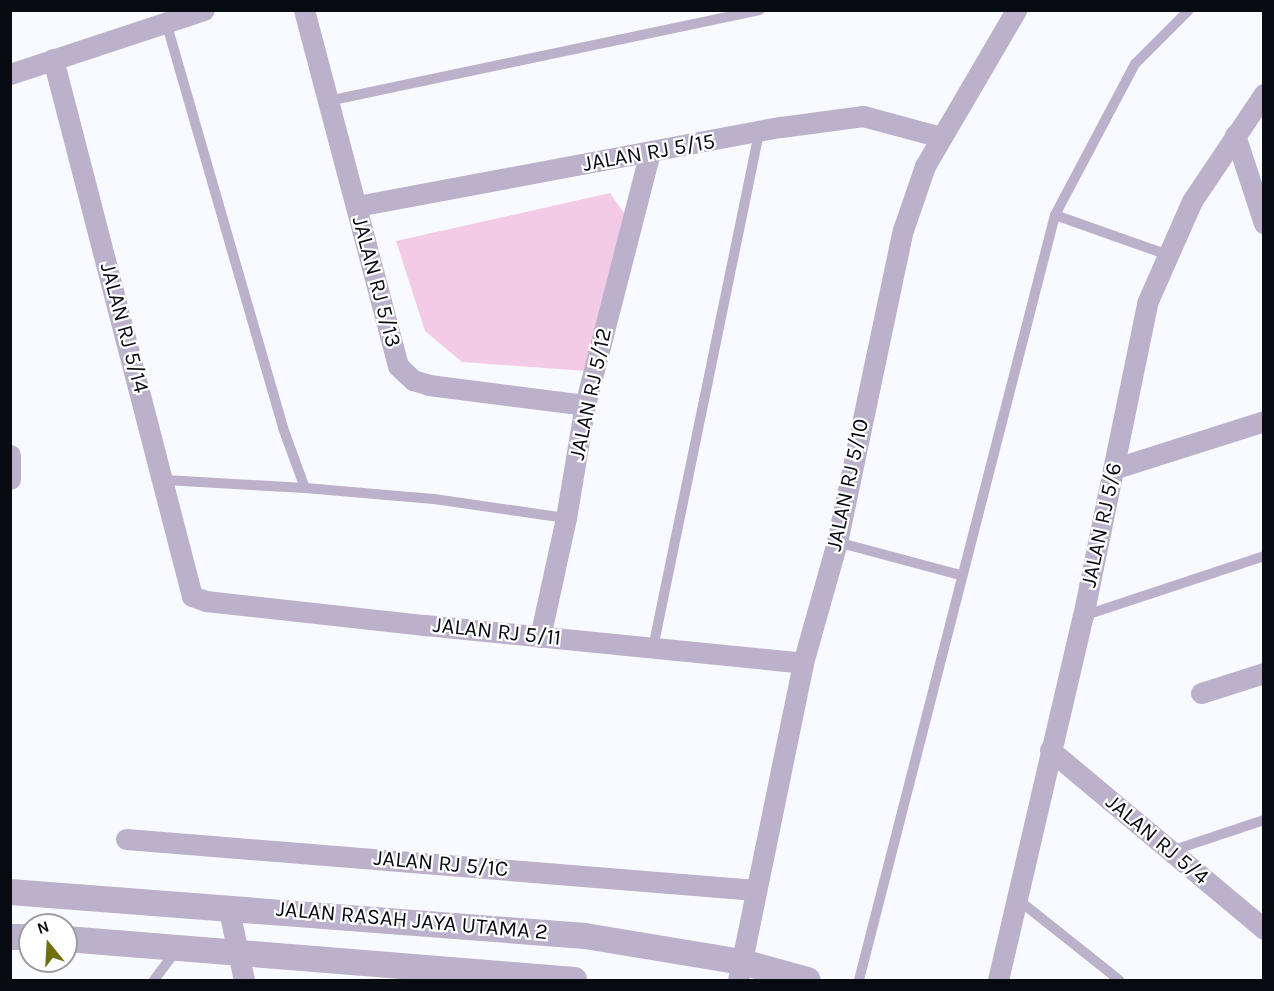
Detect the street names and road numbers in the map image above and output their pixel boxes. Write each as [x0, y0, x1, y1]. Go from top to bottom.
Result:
street label: JALAN RJ 5/15 [581, 128, 717, 178]
street label: JALAN RJ 5/13 [346, 214, 406, 350]
street label: JALAN RJ 5/14 [94, 260, 154, 396]
street label: JALAN RJ 5/12 [564, 326, 618, 462]
street label: JALAN RJ 5/10 [821, 416, 875, 554]
street label: JALAN RJ 5/6 [1076, 460, 1128, 590]
street label: JALAN RJ 5/11 [432, 612, 562, 652]
street label: JALAN RJ 5/4 [1100, 789, 1214, 891]
street label: JALAN RJ 5/1C [373, 845, 509, 883]
street label: JALAN RASAH JAYA UTAMA 2 [275, 896, 549, 946]

